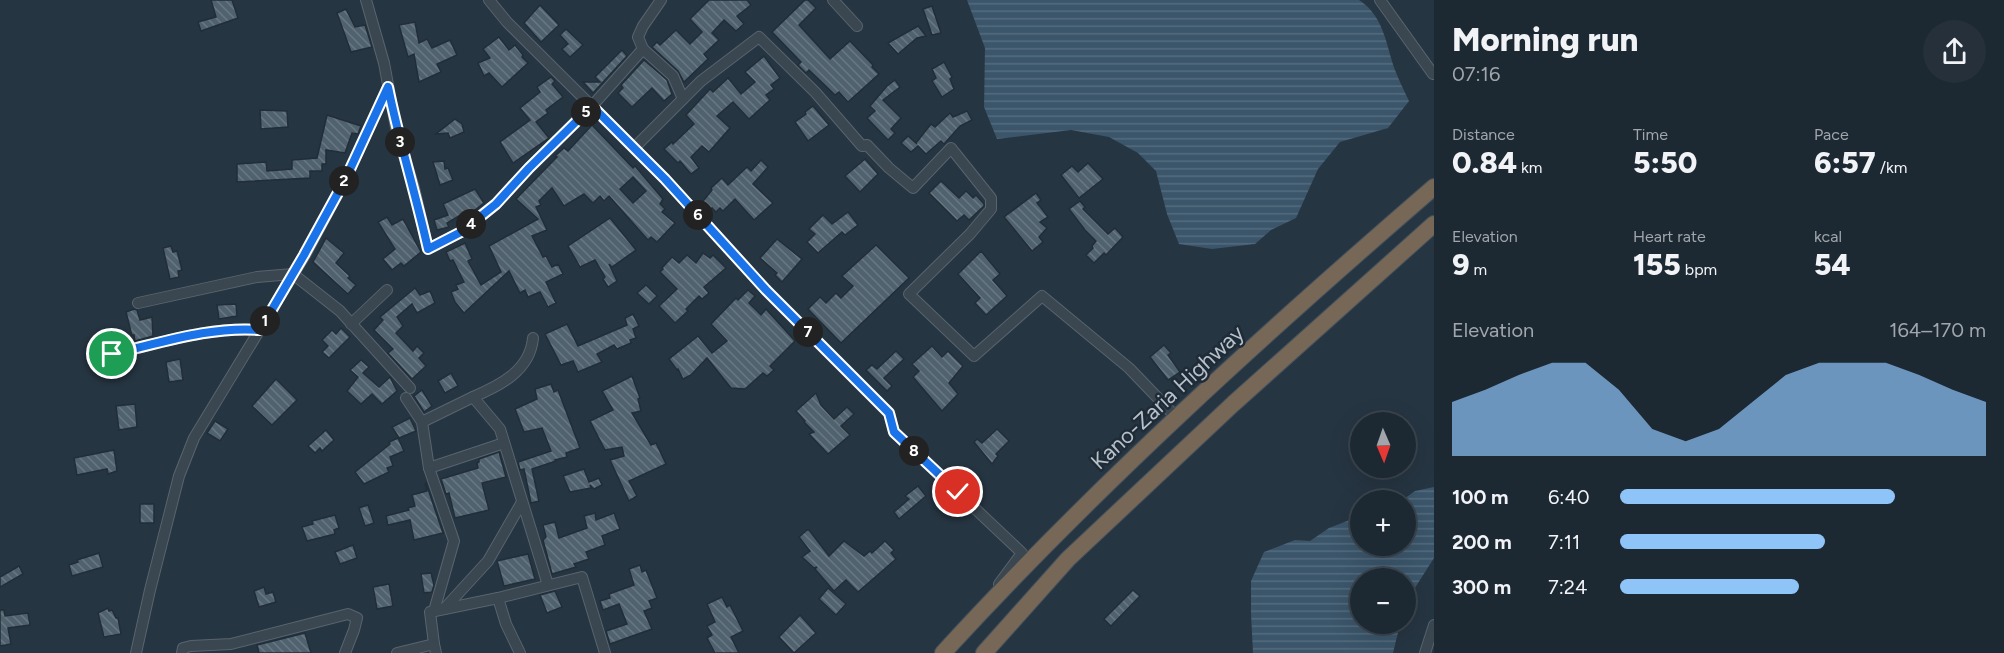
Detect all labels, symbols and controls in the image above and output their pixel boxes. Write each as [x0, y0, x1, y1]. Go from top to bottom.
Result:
text: Morning run [1452, 20, 1638, 59]
button: share [1923, 20, 1986, 83]
text: 07:16 [1452, 62, 1500, 86]
pin: 5 [571, 97, 601, 127]
text: 5 [581, 102, 591, 121]
text: Distance [1452, 125, 1515, 144]
text: Time [1633, 125, 1668, 144]
text: Pace [1814, 125, 1849, 144]
pin: 3 [385, 127, 415, 157]
text: 3 [396, 132, 404, 151]
text: 0.84 [1452, 144, 1517, 181]
text: 5:50 [1633, 144, 1697, 181]
text: 6:57 [1814, 144, 1876, 181]
text: km [1517, 158, 1542, 177]
text: /km [1876, 158, 1907, 177]
pin: 2 [329, 166, 359, 196]
text: 2 [339, 171, 349, 190]
pin: 6 [683, 200, 713, 230]
text: 6 [693, 205, 703, 224]
pin: 4 [456, 209, 486, 239]
text: 4 [466, 214, 476, 233]
text: Elevation [1452, 227, 1518, 246]
text: Heart rate [1633, 227, 1706, 246]
text: kcal [1814, 227, 1842, 246]
text: 9 [1452, 246, 1470, 283]
text: 155 [1633, 246, 1681, 283]
text: 54 [1814, 246, 1851, 283]
text: m [1470, 260, 1487, 279]
text: bpm [1681, 260, 1717, 279]
pin: 1 [250, 306, 280, 336]
text: 1 [262, 311, 268, 330]
pin: 7 [793, 317, 823, 347]
text: Elevation [1452, 318, 1534, 342]
text: 164–170 m [1889, 318, 1986, 342]
street label: Kano-Zaria Highway [1085, 319, 1250, 475]
text: 7 [804, 322, 812, 341]
pin [86, 328, 137, 379]
icon: arrive [95, 337, 128, 370]
north arrow [1350, 412, 1416, 478]
map controls [1350, 412, 1416, 634]
pin: 8 [899, 436, 929, 466]
text: 8 [909, 441, 919, 460]
pin [932, 466, 983, 517]
icon: check [941, 475, 974, 508]
text: 100 m [1452, 485, 1509, 509]
text: 6:40 [1548, 485, 1590, 509]
button: + [1350, 490, 1416, 556]
text: 200 m [1452, 530, 1512, 554]
text: 7:11 [1548, 530, 1580, 554]
button: − [1350, 568, 1416, 634]
text: 300 m [1452, 575, 1511, 599]
text: 7:24 [1548, 575, 1587, 599]

